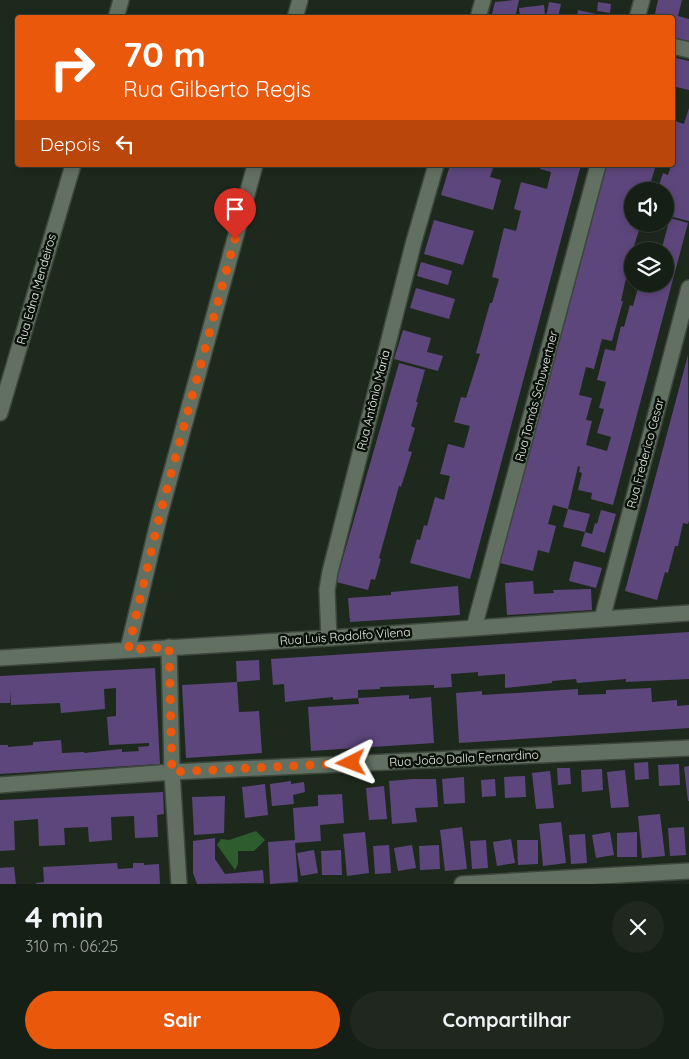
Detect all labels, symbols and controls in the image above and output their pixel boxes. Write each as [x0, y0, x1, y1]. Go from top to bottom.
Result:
text: 70 m [123, 32, 206, 76]
icon: right [40, 35, 105, 100]
text: Rua Gilberto Regis [123, 75, 311, 103]
icon: left [111, 130, 139, 158]
text: Depois [40, 132, 101, 156]
map controls [624, 182, 674, 292]
button: sound [624, 182, 674, 232]
pin [214, 188, 256, 239]
icon: arrive [221, 195, 249, 223]
street label: Rua Edna Mendeiros [13, 232, 59, 346]
button: layers [624, 242, 674, 292]
street label: Rua Tomás Schuwertner [511, 329, 561, 463]
street label: Rua Antônio Maria [353, 348, 393, 452]
street label: Rua Frederico Cesar [623, 396, 667, 510]
street label: Rua Luis Rodolfo Vilena [279, 624, 411, 648]
position arrow [324, 736, 376, 788]
street label: Rua João Dalla Fernardino [389, 747, 539, 769]
text: 4 min [25, 898, 104, 936]
button: close [612, 901, 664, 953]
text: 310 m · 06:25 [25, 936, 118, 956]
button: Sair [25, 991, 340, 1049]
button: Compartilhar [350, 991, 664, 1049]

